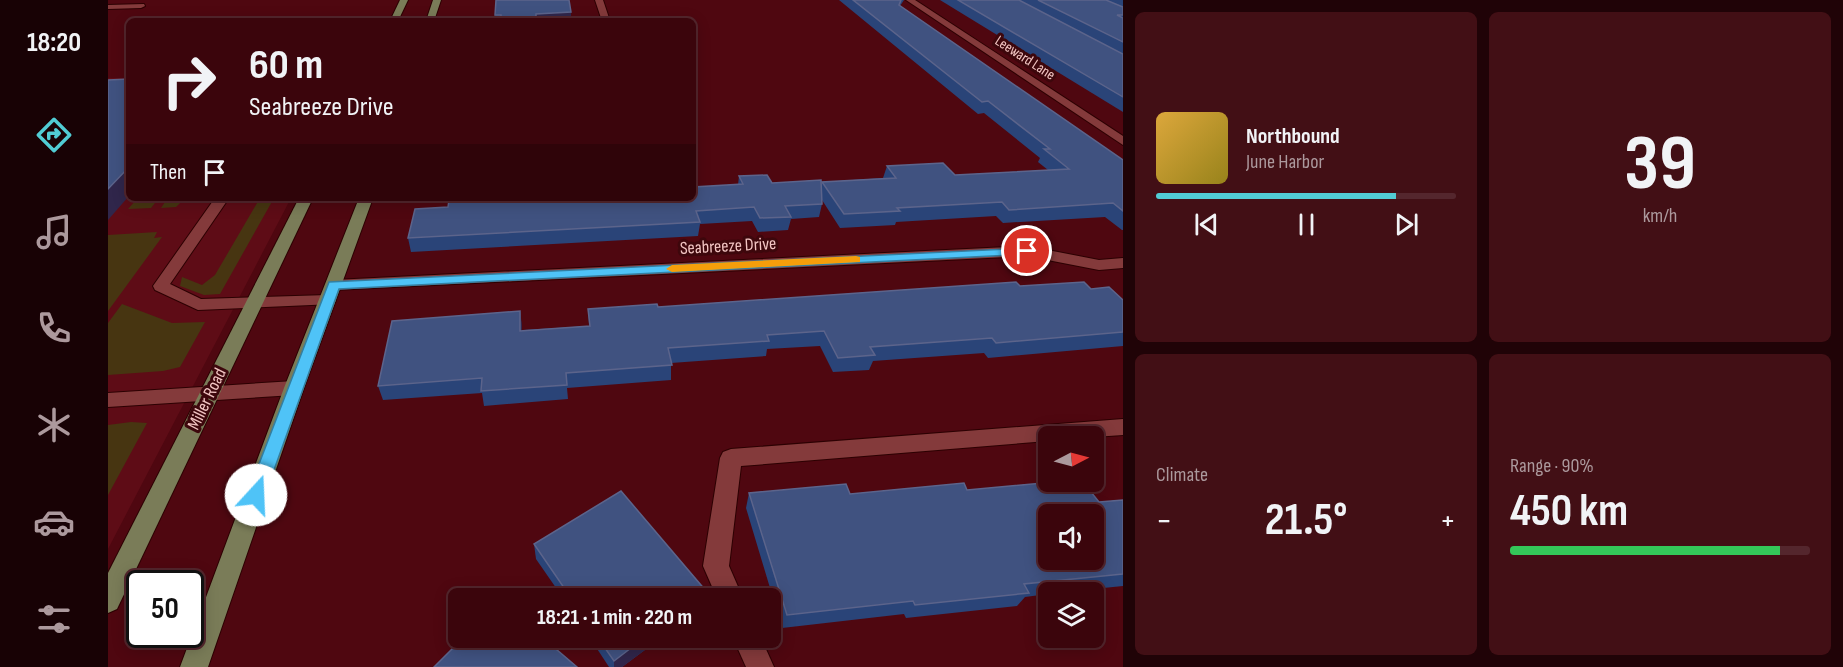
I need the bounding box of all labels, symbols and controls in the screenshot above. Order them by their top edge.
text: 18:20 [27,27,81,59]
street label: Leeward Lane [991,32,1059,84]
text: 60 m [249,40,323,91]
icon: right [150,42,228,120]
text: Seabreeze Drive [249,91,394,123]
icon: directions [33,114,75,156]
text: 39 [1624,118,1696,211]
text: Northbound [1246,123,1340,150]
text: June Harbor [1246,150,1324,174]
icon: arrive [198,156,231,189]
text: Then [150,159,186,186]
text: km/h [1643,204,1677,228]
icon: previous [1190,208,1223,241]
icon: pause [1290,208,1323,241]
icon: next [1390,208,1423,241]
icon: music [33,211,75,253]
pin [1001,225,1052,276]
street label: Seabreeze Drive [679,233,777,259]
icon: arrive [1010,234,1043,267]
icon: phone [33,307,75,349]
street label: Miller Road [183,365,231,433]
icon: climate [33,404,75,446]
north arrow [1038,426,1104,492]
map controls [1038,426,1104,648]
text: Range · 90% [1510,454,1594,478]
position arrow [224,463,288,527]
text: Climate [1156,463,1208,487]
text: 450 km [1510,484,1628,539]
text: 21.5° [1265,493,1347,548]
icon: car [33,501,75,543]
text: − [1156,501,1172,541]
text: + [1440,501,1456,541]
button: sound [1038,504,1104,570]
speed limit sign: 50 [126,570,204,648]
button: layers [1038,582,1104,648]
icon: filters [33,598,75,640]
text: 18:21 · 1 min · 220 m [537,604,692,631]

